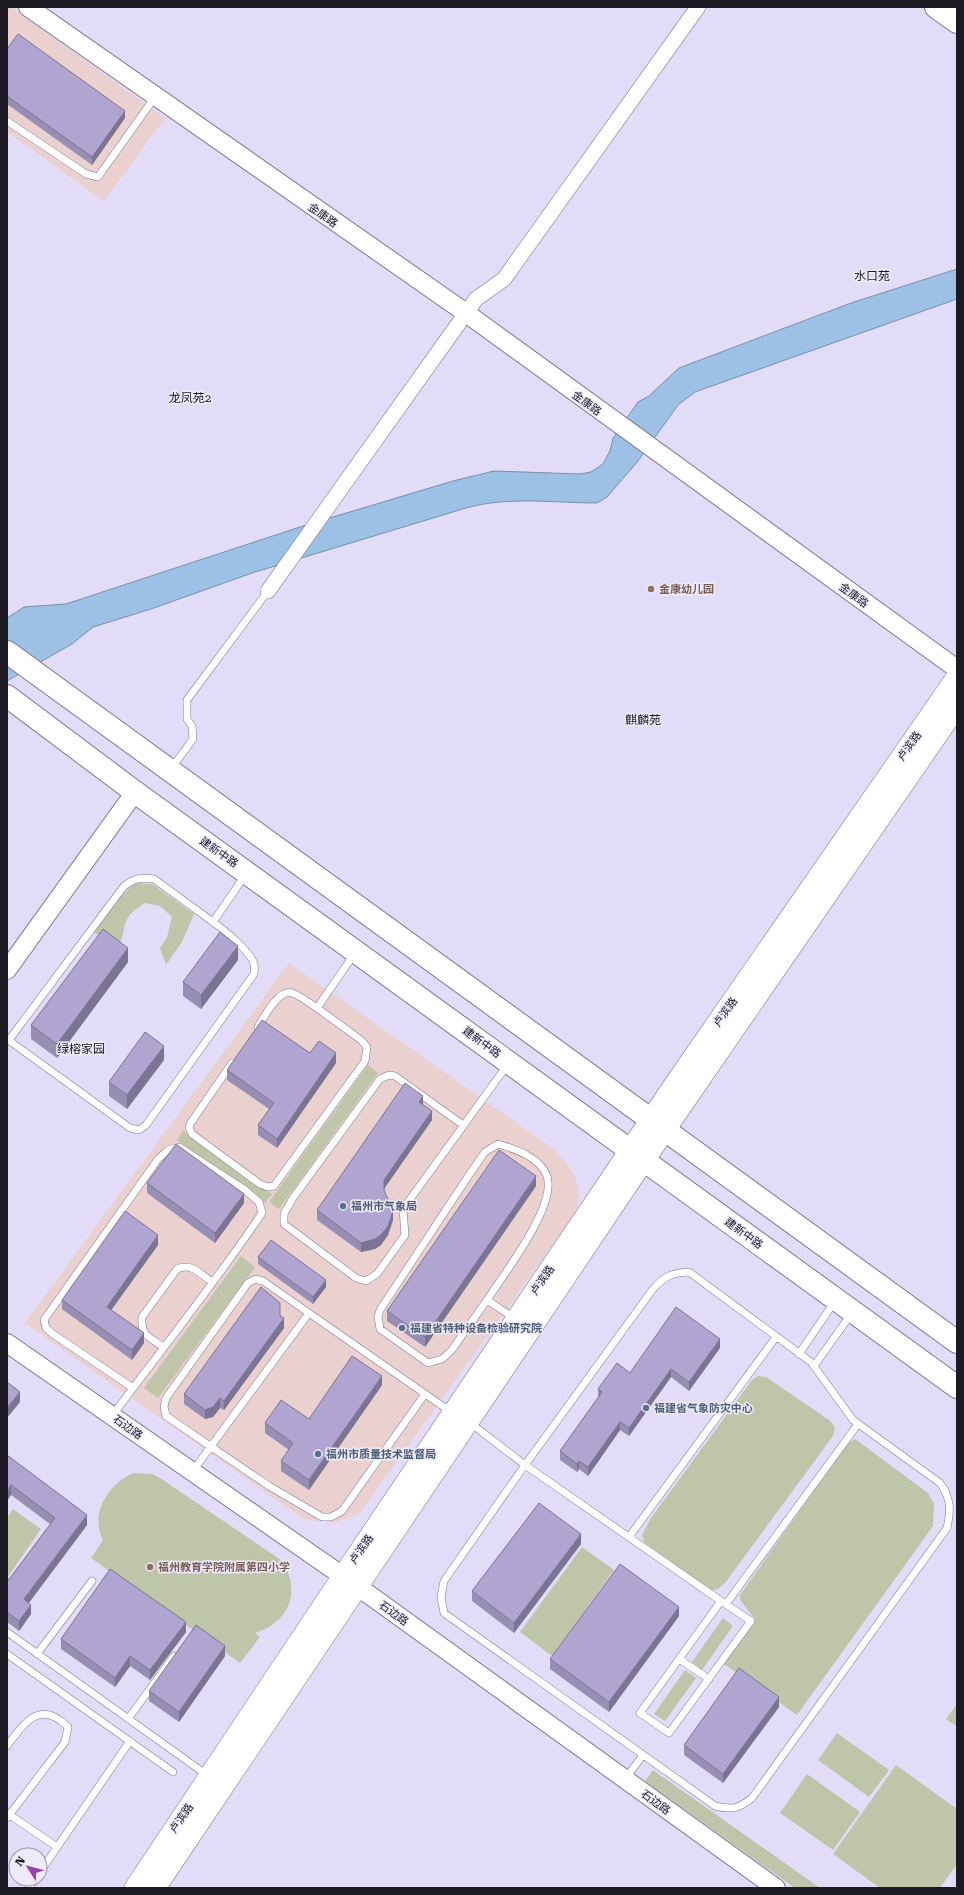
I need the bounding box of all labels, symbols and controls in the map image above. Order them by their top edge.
street label: 金康路 [305,201,340,230]
district label: 水口苑 [854,269,890,283]
street label: 金康路 [570,388,604,418]
district label: 龙凤苑2 [169,391,212,405]
street label: 金康路 [837,580,871,610]
place label: 金康幼儿园 [659,583,714,596]
marker: 金康幼儿园 [646,584,656,594]
district label: 麒麟苑 [625,713,661,727]
street label: 卢滨路 [895,729,924,764]
street label: 建新中路 [197,834,240,870]
street label: 卢滨路 [711,995,740,1030]
street label: 建新中路 [460,1024,503,1061]
district label: 绿榕家园 [57,1042,105,1056]
place label: 福州市气象局 [351,1200,417,1213]
marker: 福州市气象局 [338,1201,348,1211]
street label: 建新中路 [722,1215,765,1252]
street label: 卢滨路 [528,1263,557,1298]
place label: 福建省特种设备检验研究院 [410,1322,542,1335]
marker: 福建省特种设备检验研究院 [397,1323,407,1333]
place label: 福建省气象防灾中心 [654,1402,753,1415]
marker: 福建省气象防灾中心 [641,1403,651,1413]
street label: 石边路 [110,1413,145,1442]
place label: 福州市质量技术监督局 [326,1448,436,1461]
marker: 福州市质量技术监督局 [313,1449,323,1459]
street label: 卢滨路 [347,1532,376,1567]
place label: 福州教育学院附属第四小学 [158,1561,290,1574]
marker: 福州教育学院附属第四小学 [145,1562,155,1572]
street label: 石边路 [377,1598,411,1628]
street label: 石边路 [639,1787,673,1817]
street label: 卢滨路 [167,1801,196,1836]
north arrow [8,1847,48,1887]
text: N [13,1854,28,1869]

